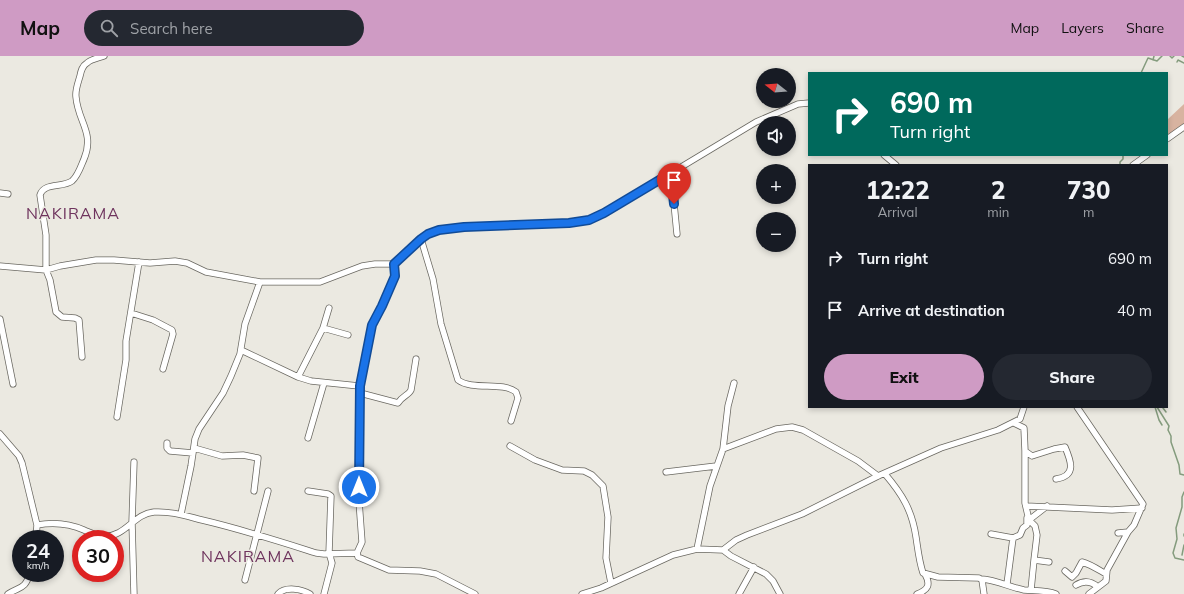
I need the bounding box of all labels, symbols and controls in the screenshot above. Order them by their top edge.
search box [84,10,364,46]
text: Map [20,16,60,40]
icon: search [98,17,120,39]
text: Search here [130,19,213,38]
text: Map [1010,19,1039,37]
text: Layers [1061,19,1104,37]
text: Share [1126,19,1164,37]
north arrow [756,68,796,108]
map controls [756,68,796,252]
text: 690 m [890,85,973,120]
icon: right [824,88,876,140]
button: sound [756,116,796,156]
text: Turn right [890,120,970,143]
pin [657,163,691,204]
button: + [756,164,796,204]
icon: arrive [663,169,685,191]
text: 12:22 [866,175,930,205]
text: 2 [991,175,1006,205]
text: 730 [1067,175,1110,205]
district label: NAKIRAMA [26,203,120,223]
text: Arrival [878,204,918,220]
text: min [987,204,1009,220]
text: m [1083,204,1094,220]
button: − [756,212,796,252]
icon: right [824,247,846,269]
text: Turn right [858,249,928,268]
text: 690 m [1108,249,1152,268]
icon: arrive [824,299,846,321]
text: Arrive at destination [858,301,1005,320]
text: 40 m [1117,301,1152,320]
button: Exit [824,354,984,400]
button: Share [992,354,1152,400]
position arrow [338,466,380,508]
speed limit sign: 30 [72,530,124,582]
text: 24 [26,538,50,563]
district label: NAKIRAMA [201,546,295,566]
text: km/h [27,559,49,572]

